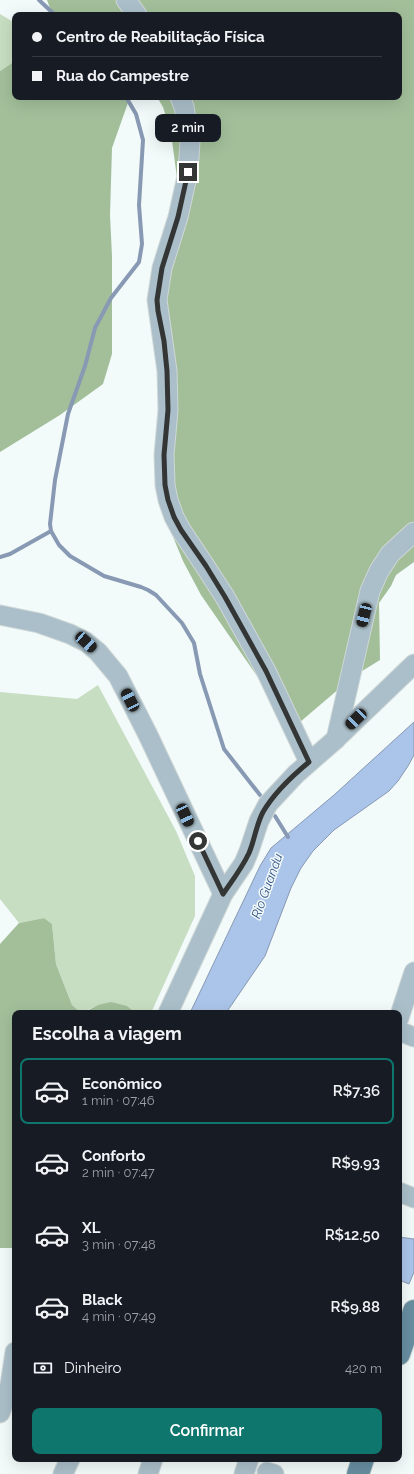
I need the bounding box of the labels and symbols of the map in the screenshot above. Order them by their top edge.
callout: 2 min [155,114,221,142]
route end [179,163,197,181]
car [355,602,373,628]
car [73,630,99,654]
car [119,687,141,713]
car [343,706,369,732]
car [174,802,196,828]
route start [189,832,207,850]
water label: Rio Guandu [248,851,286,921]

